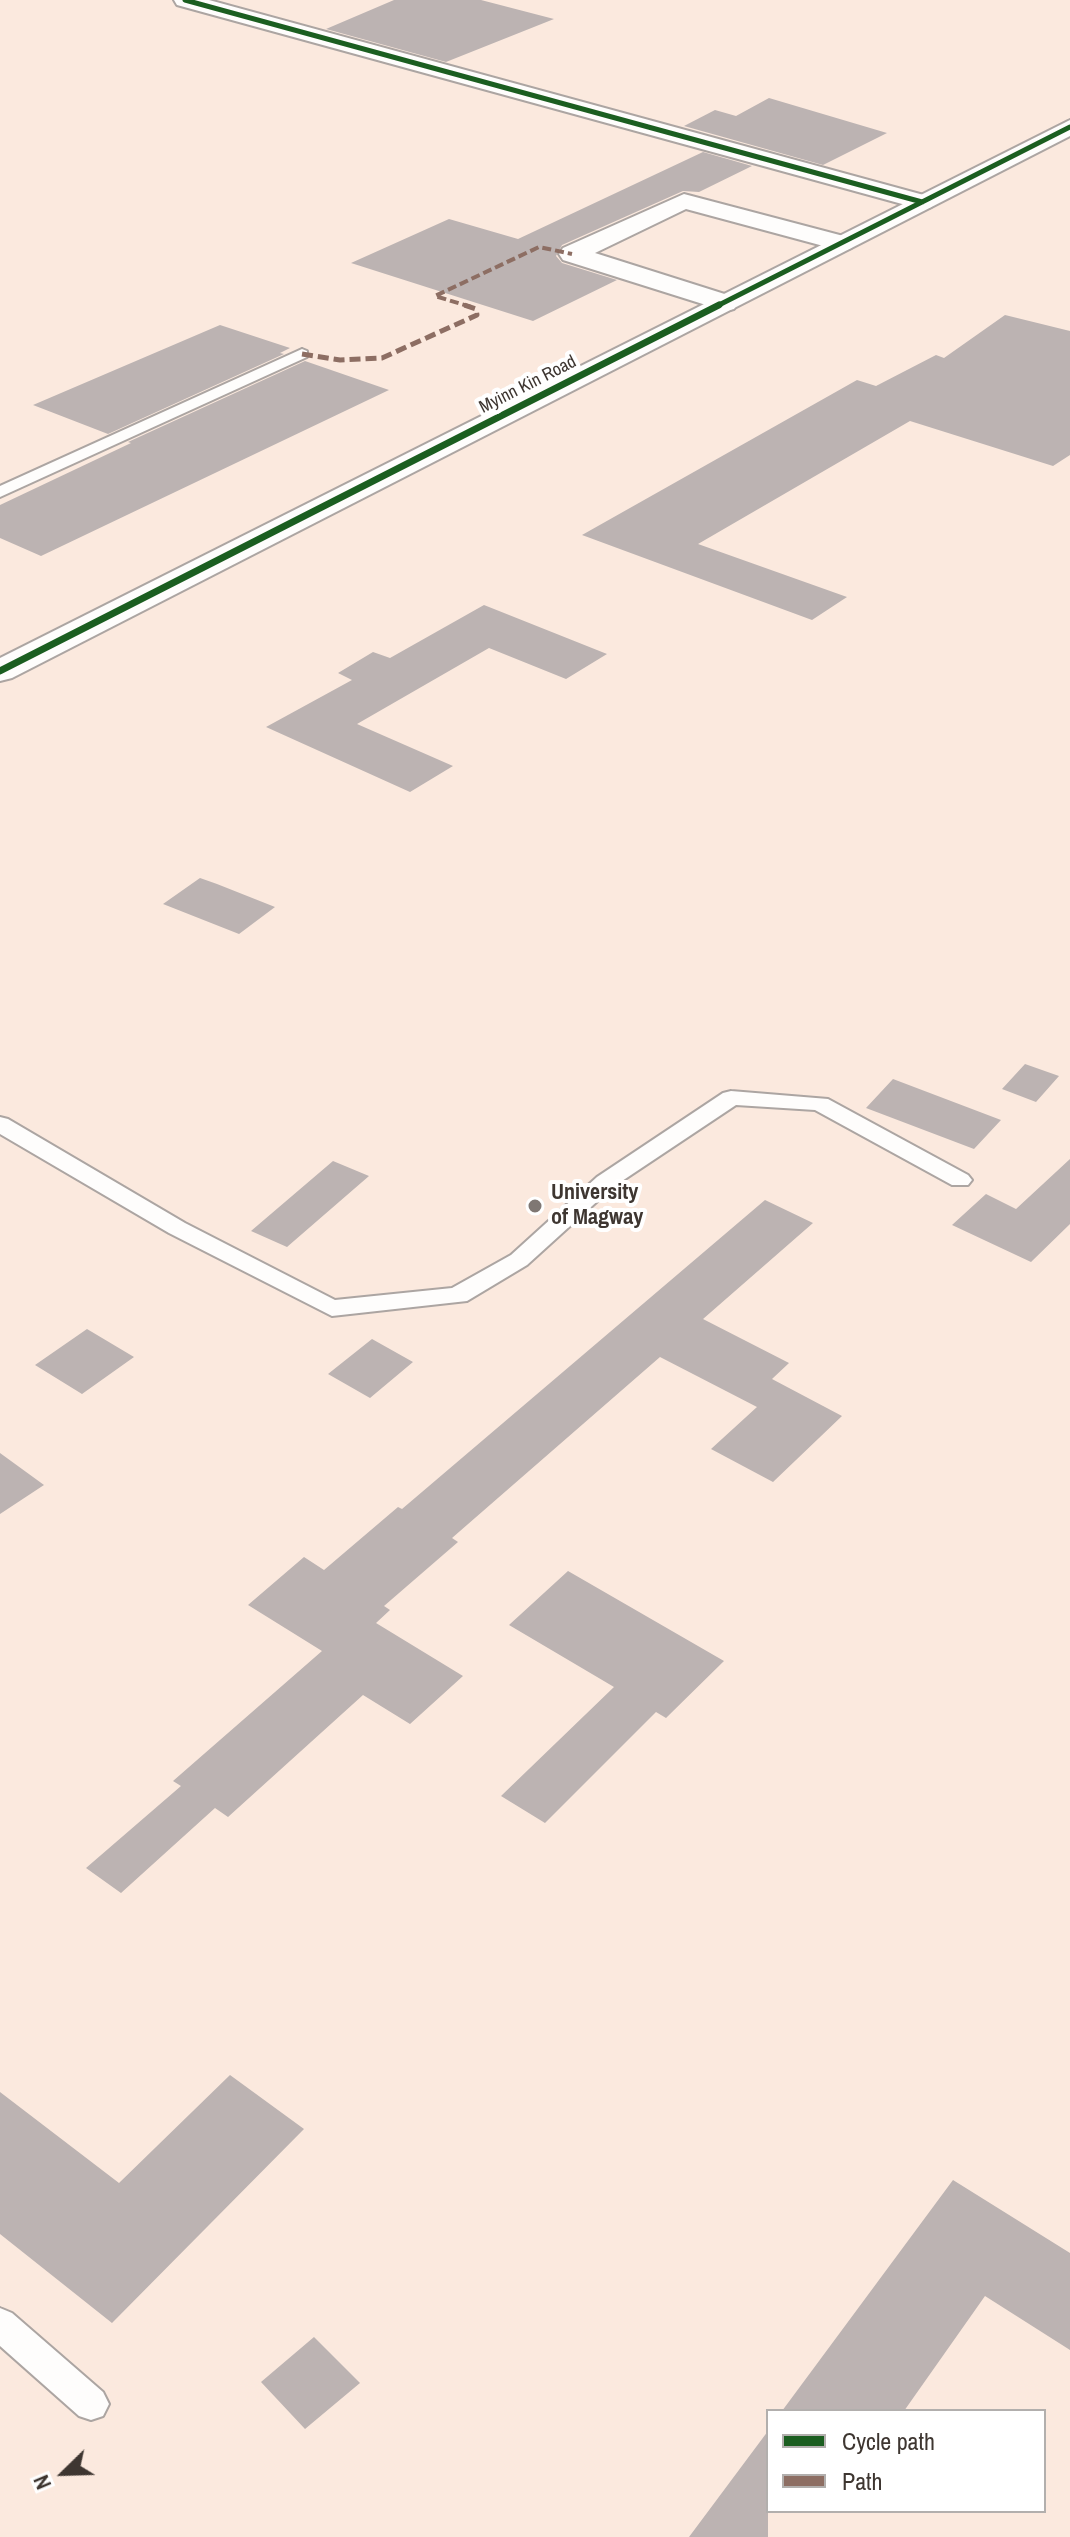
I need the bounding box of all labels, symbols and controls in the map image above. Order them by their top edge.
street label: Myinn Kin Road [476,351,580,419]
place label: University of Magway [551,1180,643,1232]
marker: University of Magway [526,1197,544,1215]
legend [766,2409,1046,2513]
text: Cycle path [842,2425,935,2457]
north arrow [24,2433,104,2513]
text: Path [842,2465,883,2497]
text: N [26,2471,58,2494]

